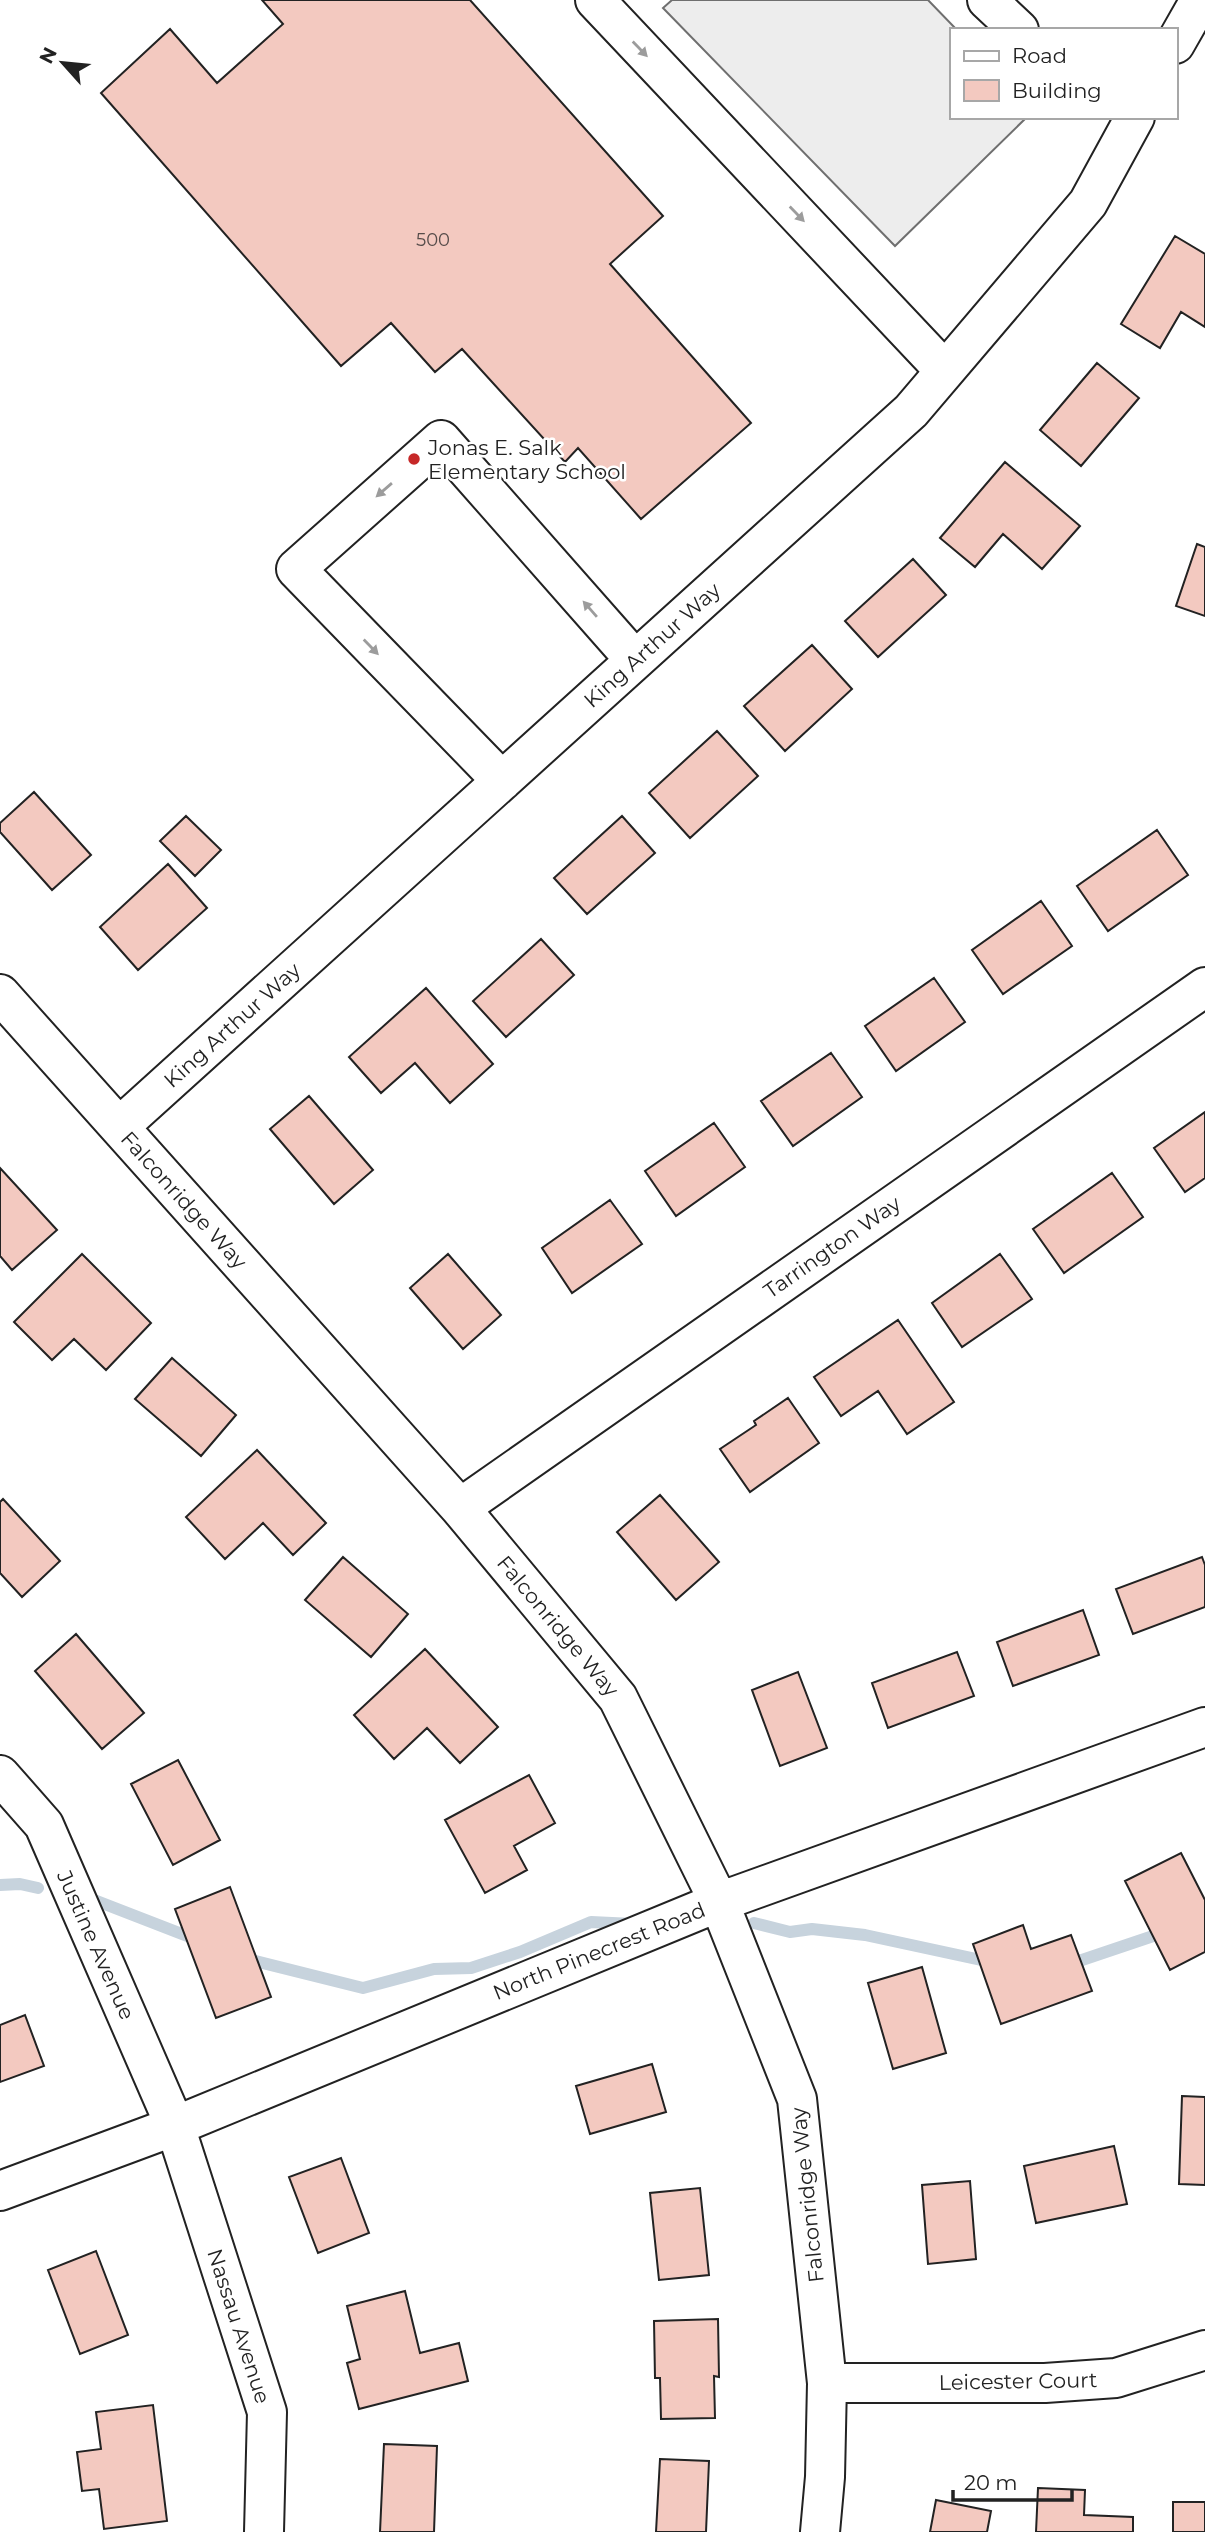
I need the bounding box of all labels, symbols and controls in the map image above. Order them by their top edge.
north arrow [28,28,98,98]
legend [950,28,1177,119]
one-way arrow [631,41,648,58]
text: N [35,43,62,68]
text: Road [1012,43,1067,68]
text: Building [1012,78,1102,103]
one-way arrow [788,206,805,223]
house number: 500 [416,229,450,251]
place label: Jonas E. Salk Elementary School [427,435,626,484]
marker: Jonas E. Salk Elementary School [406,451,422,467]
one-way arrow [376,482,393,497]
street label: King Arthur Way [579,577,726,713]
one-way arrow [582,600,598,618]
one-way arrow [363,638,379,655]
street label: King Arthur Way [159,957,306,1093]
street label: Falconridge Way [116,1126,253,1274]
street label: Tarrington Way [759,1190,906,1303]
street label: Falconridge Way [492,1550,625,1702]
street label: Justine Avenue [51,1866,140,2023]
street label: North Pinecrest Road [489,1897,709,2005]
street label: Falconridge Way [785,2105,829,2284]
street label: Nassau Avenue [202,2245,276,2407]
street label: Leicester Court [938,2367,1098,2395]
scale bar [953,2458,1072,2502]
text: 20 m [964,2470,1018,2495]

